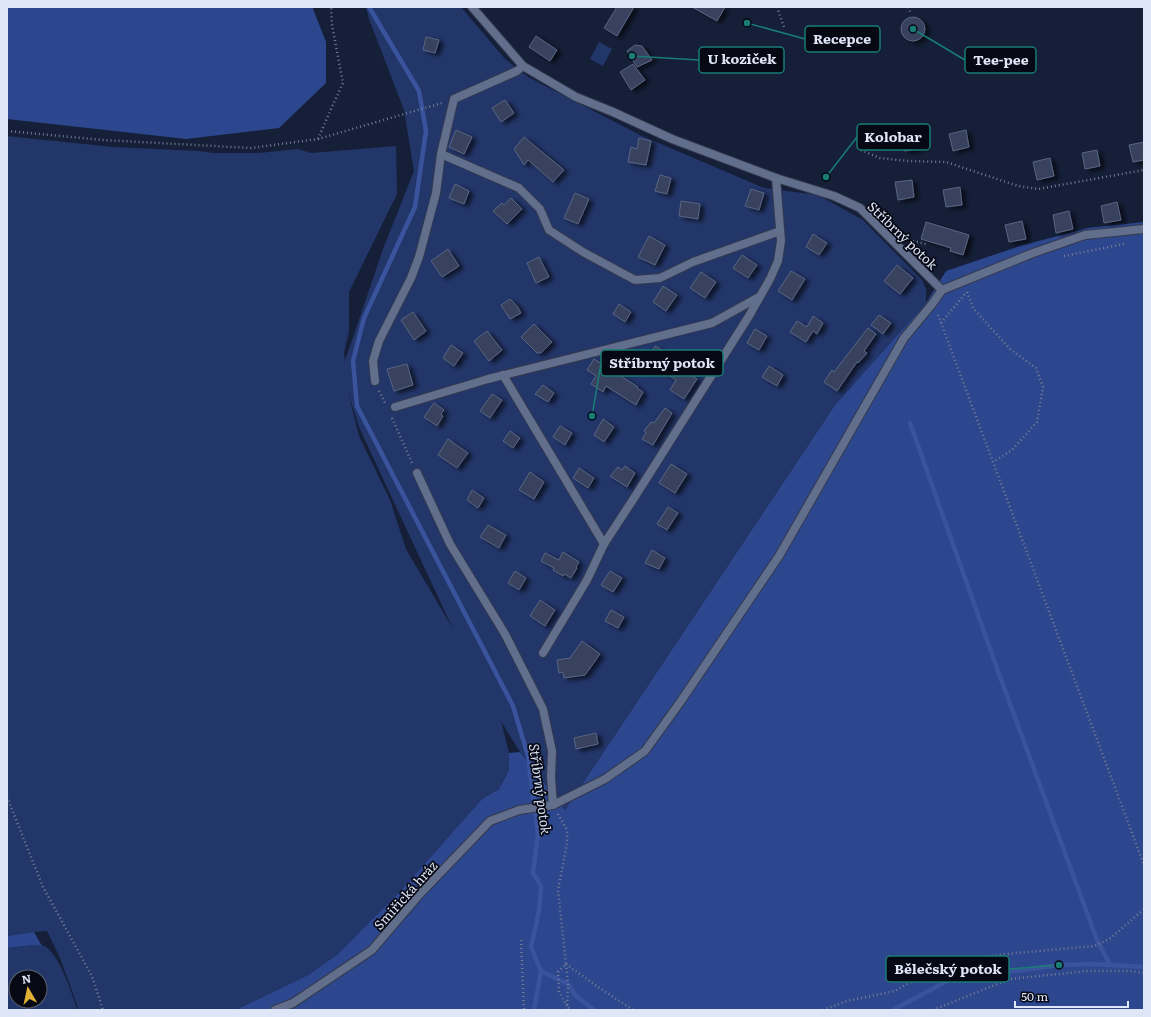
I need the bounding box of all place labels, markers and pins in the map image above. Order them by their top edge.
callout: Recepce [805,26,880,52]
callout: U koziček [699,47,784,73]
callout: Tee-pee [965,47,1036,73]
callout: Kolobar [857,124,930,150]
callout: Stříbrný potok [601,350,723,376]
callout: Bělečský potok [886,956,1009,982]

